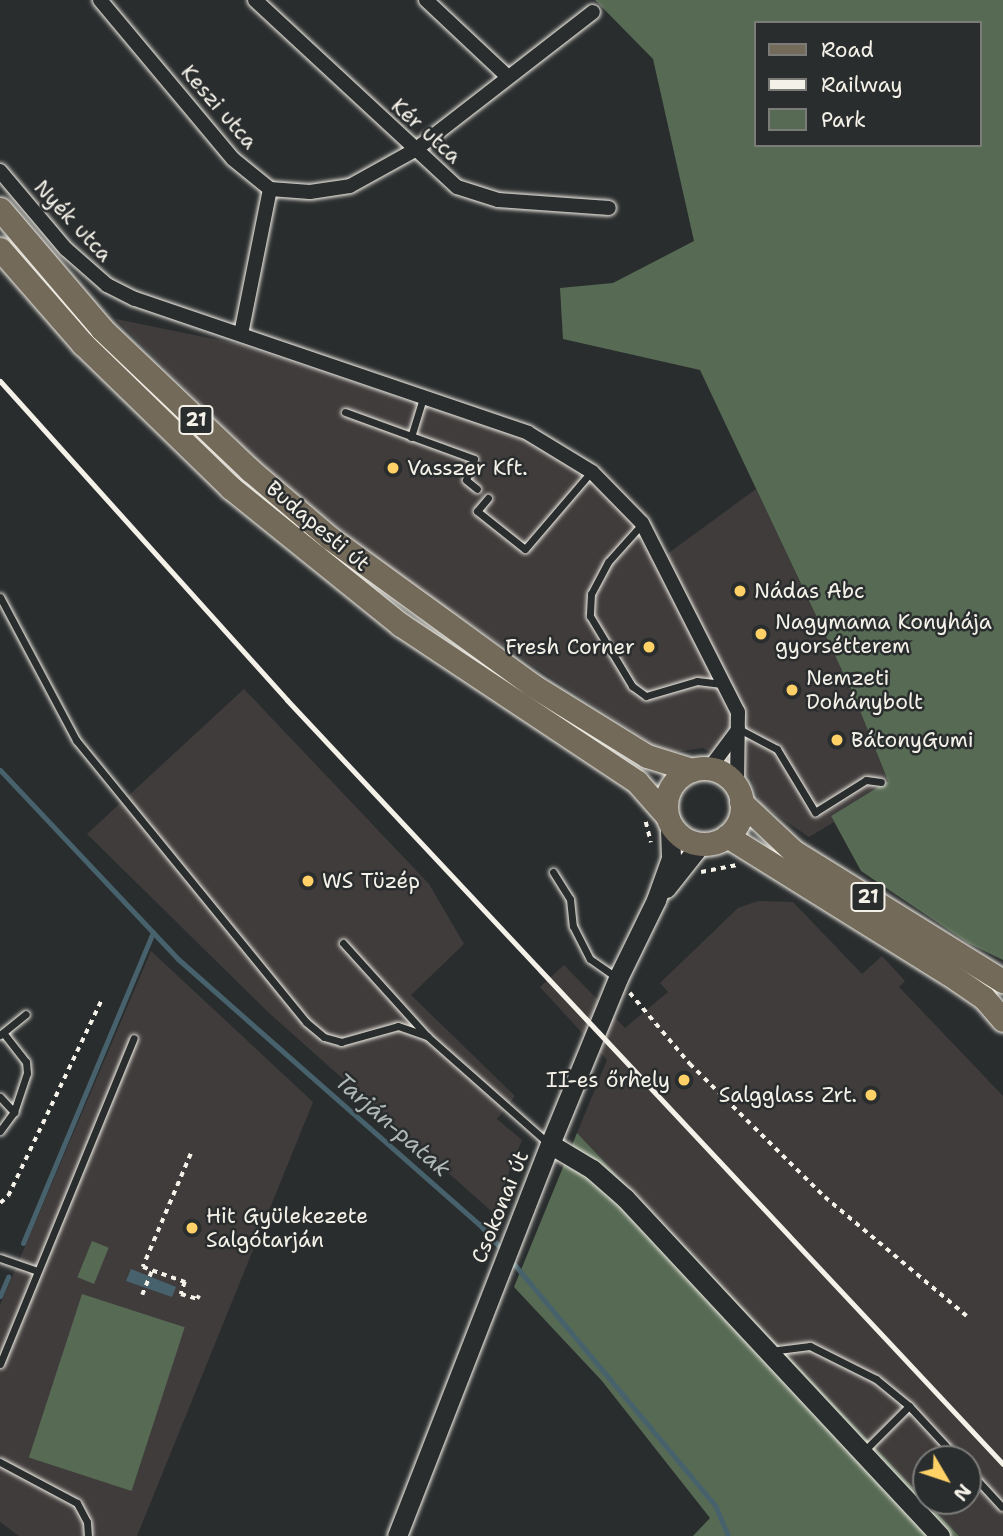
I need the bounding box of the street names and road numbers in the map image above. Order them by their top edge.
street label: Keszi utca [176,60,262,154]
street label: Kér utca [386,93,466,169]
street label: Nyék utca [29,175,117,267]
road number: 21 [177,404,215,436]
street label: Budapesti út [261,475,375,577]
road number: 21 [849,882,887,912]
street label: Csokonai út [466,1147,534,1267]

